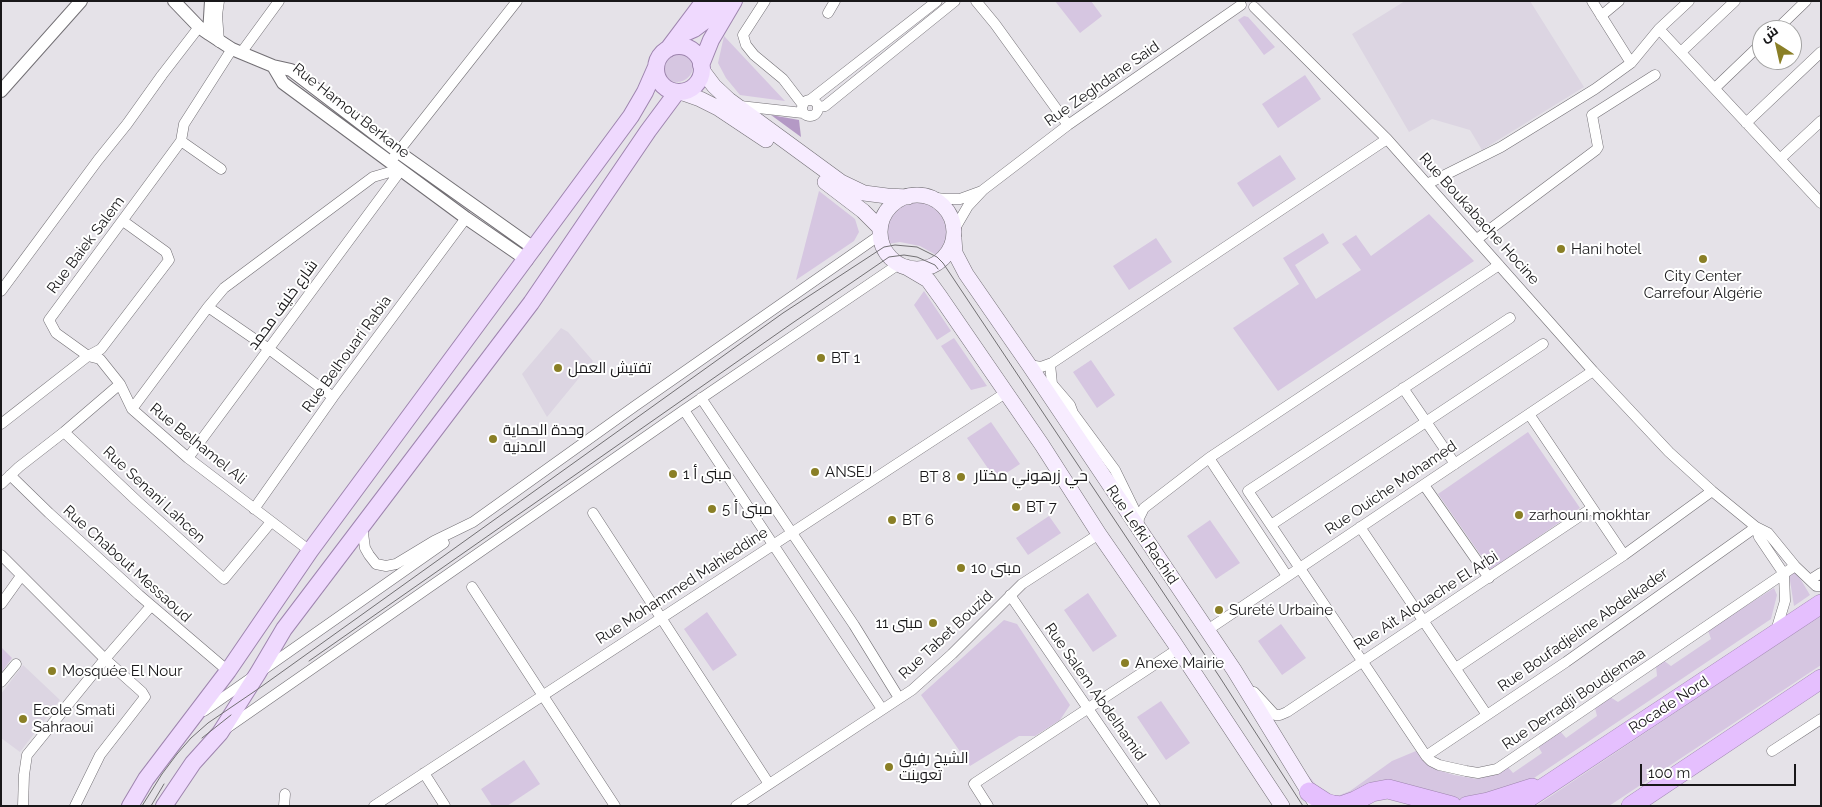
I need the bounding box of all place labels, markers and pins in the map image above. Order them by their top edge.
place label: Hani hotel [1571,240,1641,258]
marker: Hani hotel [1555,243,1567,255]
marker: City Center Carrefour Algérie [1697,253,1709,265]
place label: City Center Carrefour Algérie [1644,267,1762,302]
place label: BT 1 [831,349,860,367]
marker: BT 1 [815,352,827,364]
place label: تفتيش العمل [568,359,651,377]
marker: تفتيش العمل [552,362,564,374]
place label: وحدة الحماية المدنية [503,421,585,456]
marker: وحدة الحماية المدنية [487,433,499,445]
place label: ANSEJ [825,463,872,481]
place label: مبنى أ 1 [683,465,732,483]
marker: ANSEJ [809,466,821,478]
marker: مبنى أ 1 [667,468,679,480]
place label: BT 8 [919,468,951,486]
marker: BT 8 [955,471,967,483]
place label: BT 7 [1026,498,1057,516]
place label: مبنى أ 5 [722,500,773,518]
marker: BT 7 [1010,501,1022,513]
marker: مبنى أ 5 [706,503,718,515]
place label: zarhouni mokhtar [1529,506,1650,524]
marker: zarhouni mokhtar [1513,509,1525,521]
place label: BT 6 [902,511,934,529]
marker: BT 6 [886,514,898,526]
place label: مبنى 10 [971,559,1021,577]
marker: مبنى 10 [955,562,967,574]
place label: Sureté Urbaine [1229,601,1333,619]
marker: Sureté Urbaine [1213,604,1225,616]
place label: مبنى 11 [876,614,923,632]
marker: مبنى 11 [927,617,939,629]
place label: Anexe Mairie [1135,654,1224,672]
marker: Anexe Mairie [1119,657,1131,669]
place label: Mosquée El Nour [62,662,182,680]
marker: Mosquée El Nour [46,665,58,677]
place label: Ecole Smati Sahraoui [33,701,115,736]
marker: Ecole Smati Sahraoui [17,713,29,725]
place label: الشيخ رفيق تعوينت [899,749,969,784]
marker: الشيخ رفيق تعوينت [883,761,895,773]

